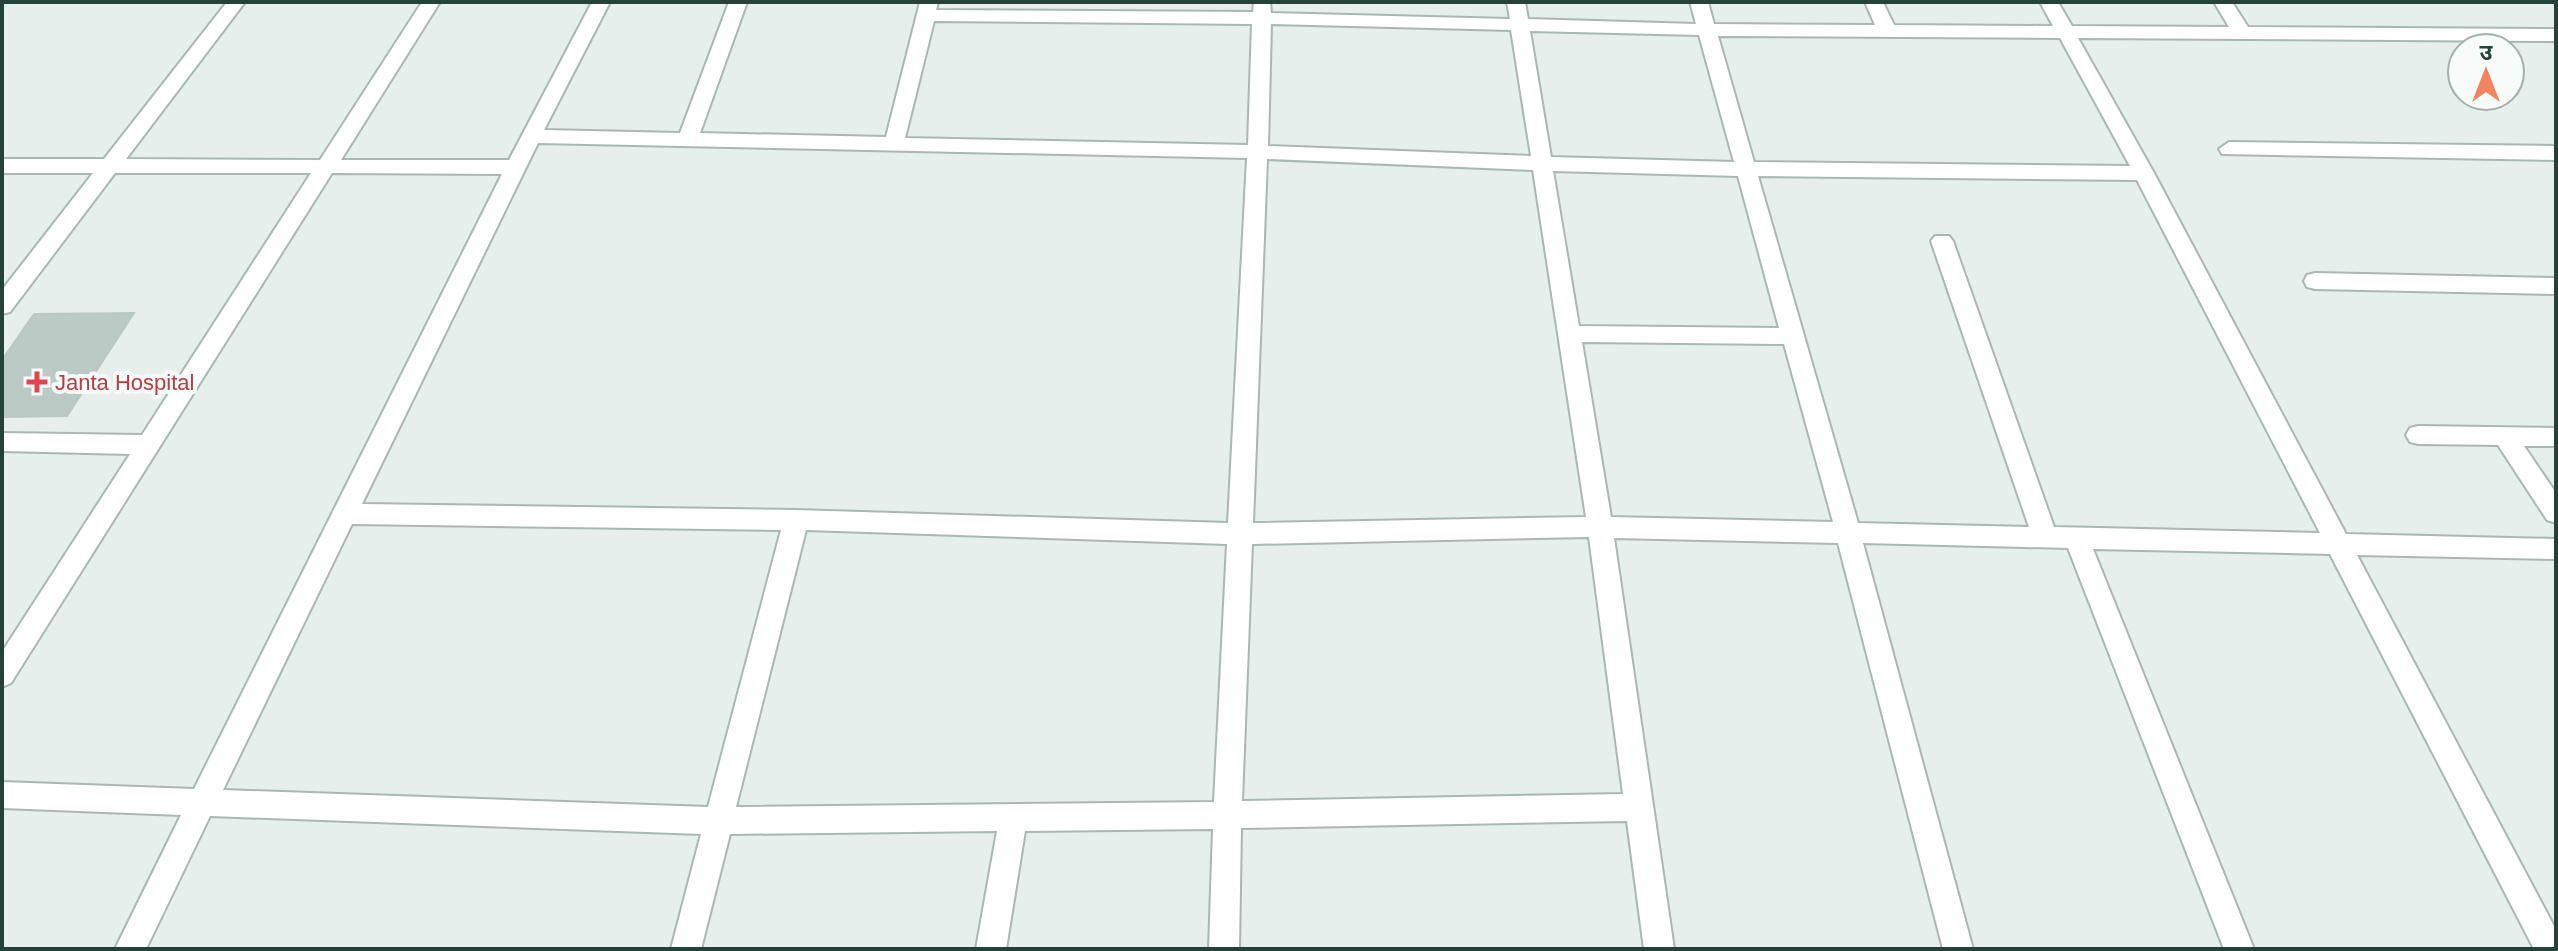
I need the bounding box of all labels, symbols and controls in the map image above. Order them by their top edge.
north arrow [2446,32,2526,112]
text: उ [2480,40,2494,65]
place label: Janta Hospital [55,370,194,395]
marker: Janta Hospital [26,371,48,393]

